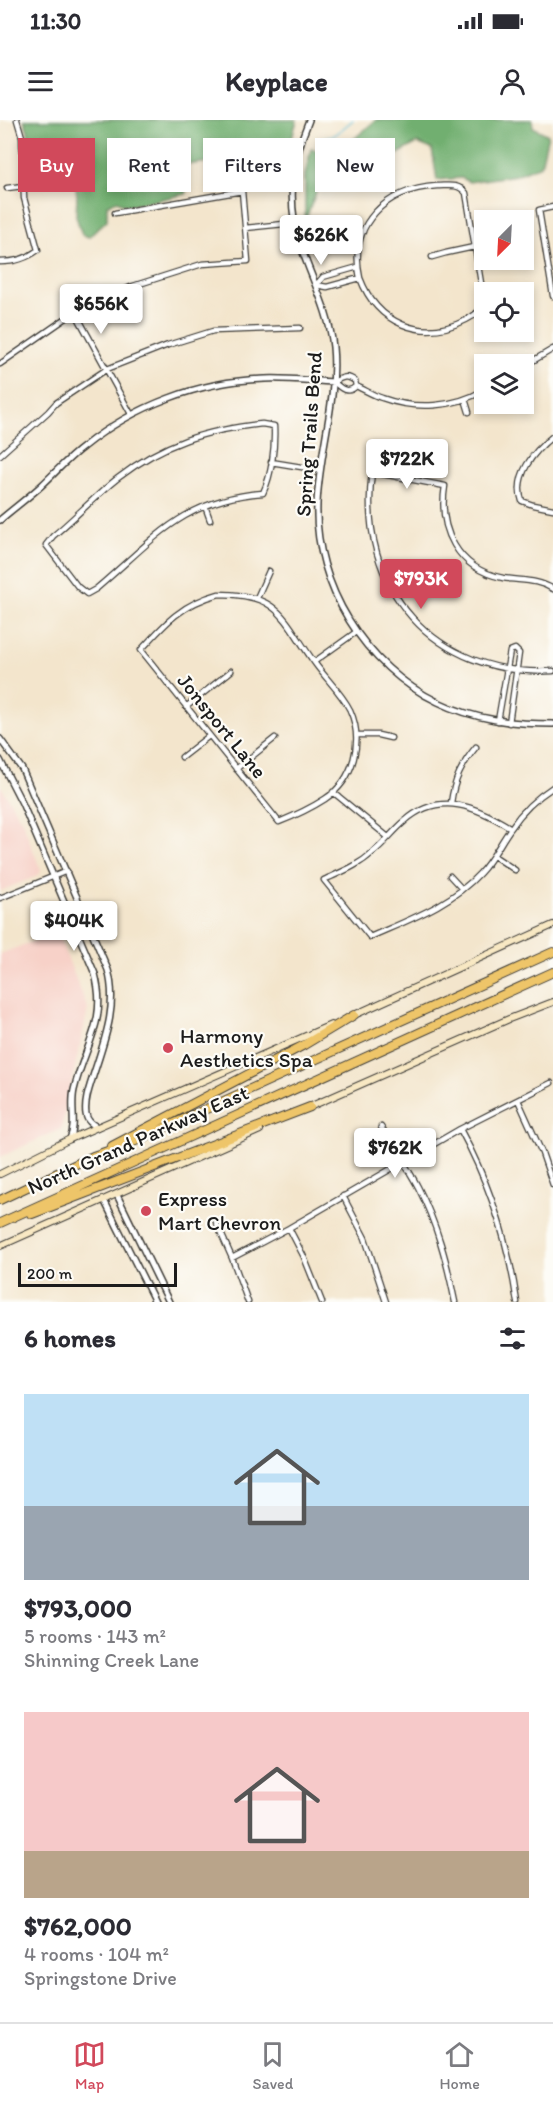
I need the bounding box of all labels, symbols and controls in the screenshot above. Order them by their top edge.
text: 11:30 [30,8,81,35]
icon: menu [24,65,57,98]
text: Keyplace [225,65,328,98]
icon: person [496,65,529,98]
chip: Buy [18,138,95,192]
chip: Rent [107,138,191,192]
chip: Filters [203,138,303,192]
chip: New [315,138,395,192]
north arrow [474,210,534,270]
map controls [474,210,534,414]
pin: $626K [279,215,363,266]
text: $626K [294,222,348,246]
button: locate [474,282,534,342]
pin: $656K [59,284,143,335]
text: $656K [74,291,128,315]
street label: Spring Trails Bend [290,350,327,517]
button: layers [474,354,534,414]
pin: $722K [365,439,449,490]
text: $722K [380,446,434,470]
pin: $793K [379,559,463,610]
text: $793K [394,566,448,590]
street label: Jonsport Lane [172,668,272,783]
pin: $404K [32,901,116,952]
text: $404K [44,908,104,932]
place label: Harmony Aesthetics Spa [180,1023,313,1072]
marker: Harmony Aesthetics Spa [161,1041,175,1055]
street label: North Grand Parkway East [23,1079,252,1200]
pin: $762K [353,1128,437,1179]
text: $762K [368,1135,422,1159]
place label: Express Mart Chevron [158,1186,281,1235]
marker: Express Mart Chevron [139,1204,153,1218]
scale bar [18,1260,177,1288]
text: 200 m [27,1264,72,1283]
text: 6 homes [24,1322,116,1354]
icon: filters [496,1322,529,1355]
icon: home [223,1433,331,1541]
text: $793,000 [24,1592,132,1624]
text: 5 rooms · 143 m² [24,1624,166,1648]
text: Shinning Creek Lane [24,1648,199,1672]
icon: home [223,1751,331,1859]
text: $762,000 [24,1910,132,1942]
text: 4 rooms · 104 m² [24,1942,169,1966]
text: Springstone Drive [24,1966,177,1990]
tab: Map [73,2038,106,2093]
tab: Saved [252,2038,293,2093]
tab: Home [440,2038,480,2093]

